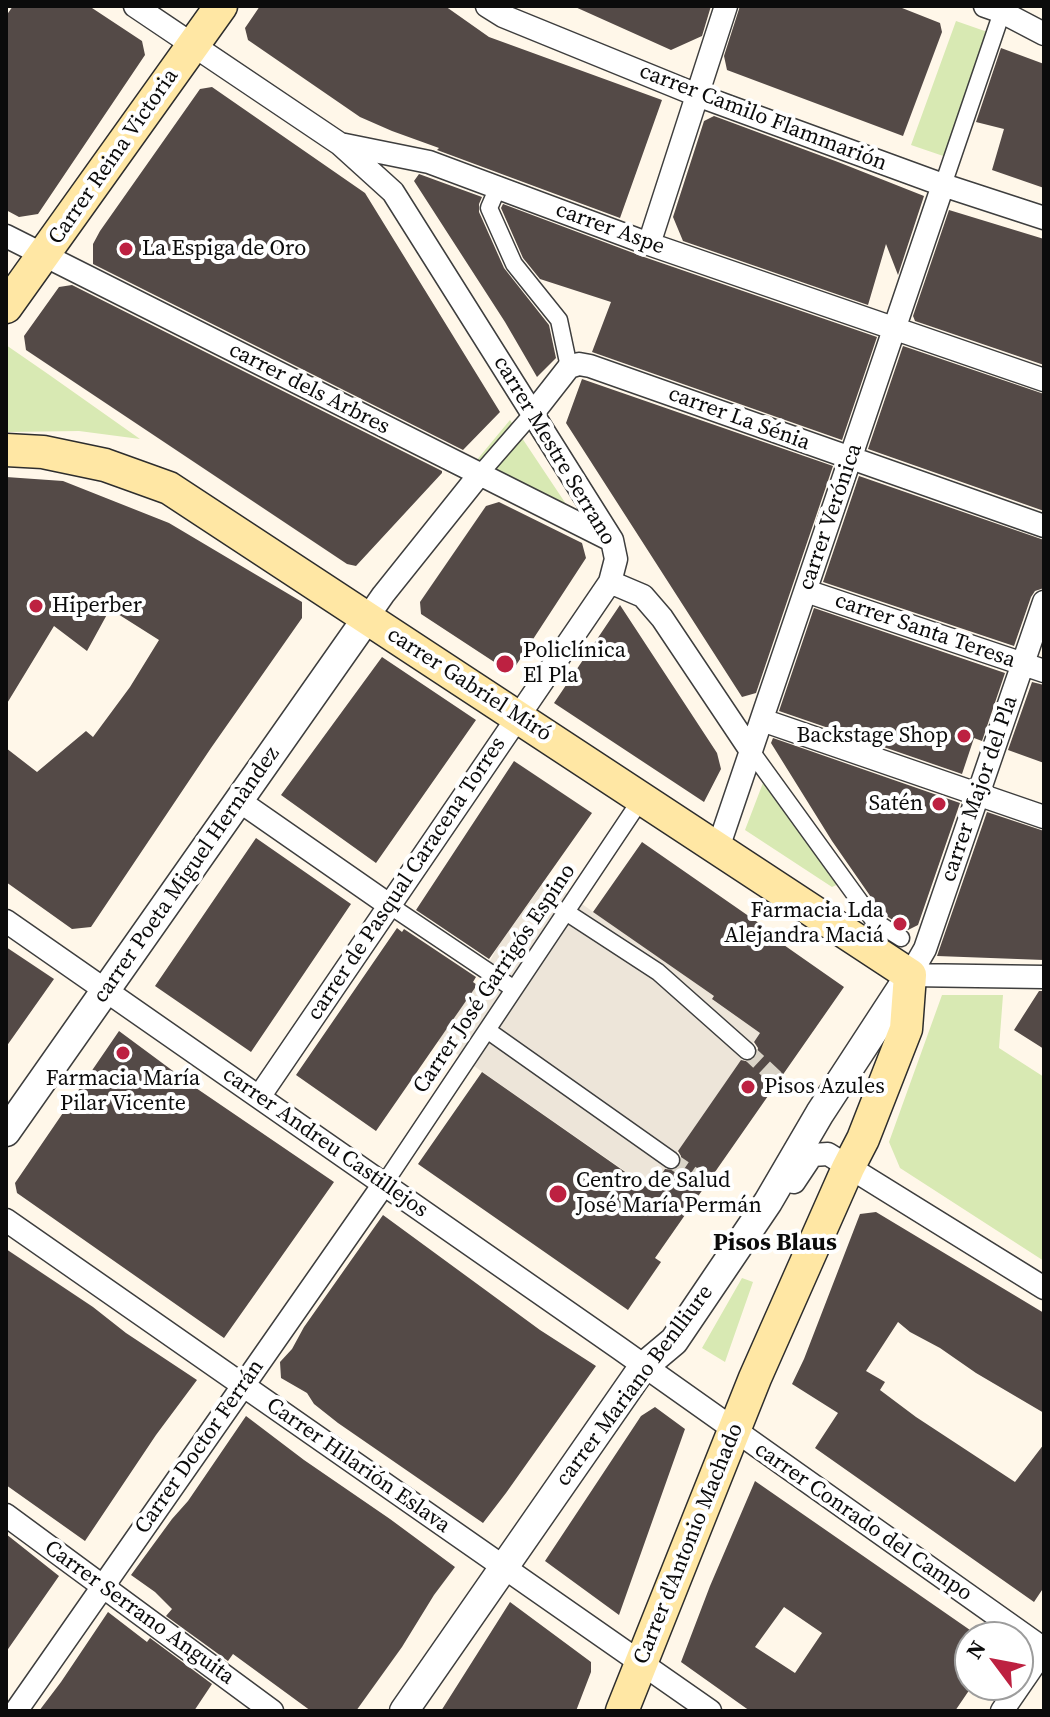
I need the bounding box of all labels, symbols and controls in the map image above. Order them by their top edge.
street label: carrer Camilo Flammarión [635,59,891,177]
street label: Carrer Reina Victoria [43,64,185,250]
street label: carrer Aspe [552,197,668,261]
place label: La Espiga de Oro [142,236,306,262]
marker: La Espiga de Oro [117,240,135,258]
street label: carrer dels Arbres [224,337,394,441]
street label: carrer Mestre Serrano [487,352,621,550]
street label: carrer La Sénia [665,381,813,457]
street label: carrer Verónica [794,440,868,594]
street label: carrer Santa Teresa [831,588,1019,674]
place label: Hiperber [52,593,142,619]
marker: Hiperber [27,597,45,615]
street label: carrer Gabriel Miró [382,622,556,748]
place label: Policlínica El Pla [523,638,626,690]
marker: Policlínica El Pla [494,653,516,675]
street label: carrer Major del Pla [936,693,1024,885]
place label: Backstage Shop [797,723,948,749]
marker: Backstage Shop [955,727,973,745]
street label: carrer de Pasqual Caracena Torres [302,732,512,1026]
street label: carrer Poeta Miguel Hernàndez [88,742,286,1008]
place label: Satén [869,791,923,817]
marker: Satén [930,795,948,813]
street label: Carrer José Garrigós Espino [408,859,582,1099]
place label: Farmacia Lda Alejandra Maciá [724,898,884,950]
marker: Farmacia Lda Alejandra Maciá [891,915,909,933]
marker: Farmacia María Pilar Vicente [114,1044,132,1062]
street label: carrer Andreu Castillejos [217,1062,433,1224]
place label: Farmacia María Pilar Vicente [46,1066,200,1118]
place label: Pisos Azules [764,1074,885,1100]
marker: Pisos Azules [739,1078,757,1096]
place label: Centro de Salud José María Permán [576,1168,762,1220]
marker: Centro de Salud José María Permán [547,1183,569,1205]
district label: Pisos Blaus [713,1230,837,1258]
street label: carrer Mariano Benlliure [551,1280,719,1492]
street label: Carrer Doctor Ferrán [130,1355,270,1539]
street label: Carrer Hilarión Eslava [261,1393,455,1539]
street label: Carrer d'Antonio Machado [629,1420,749,1668]
street label: carrer Conrado del Campo [749,1437,977,1607]
street label: Carrer Serrano Anguita [39,1535,239,1691]
north arrow [954,1621,1034,1701]
text: N [958,1635,992,1664]

